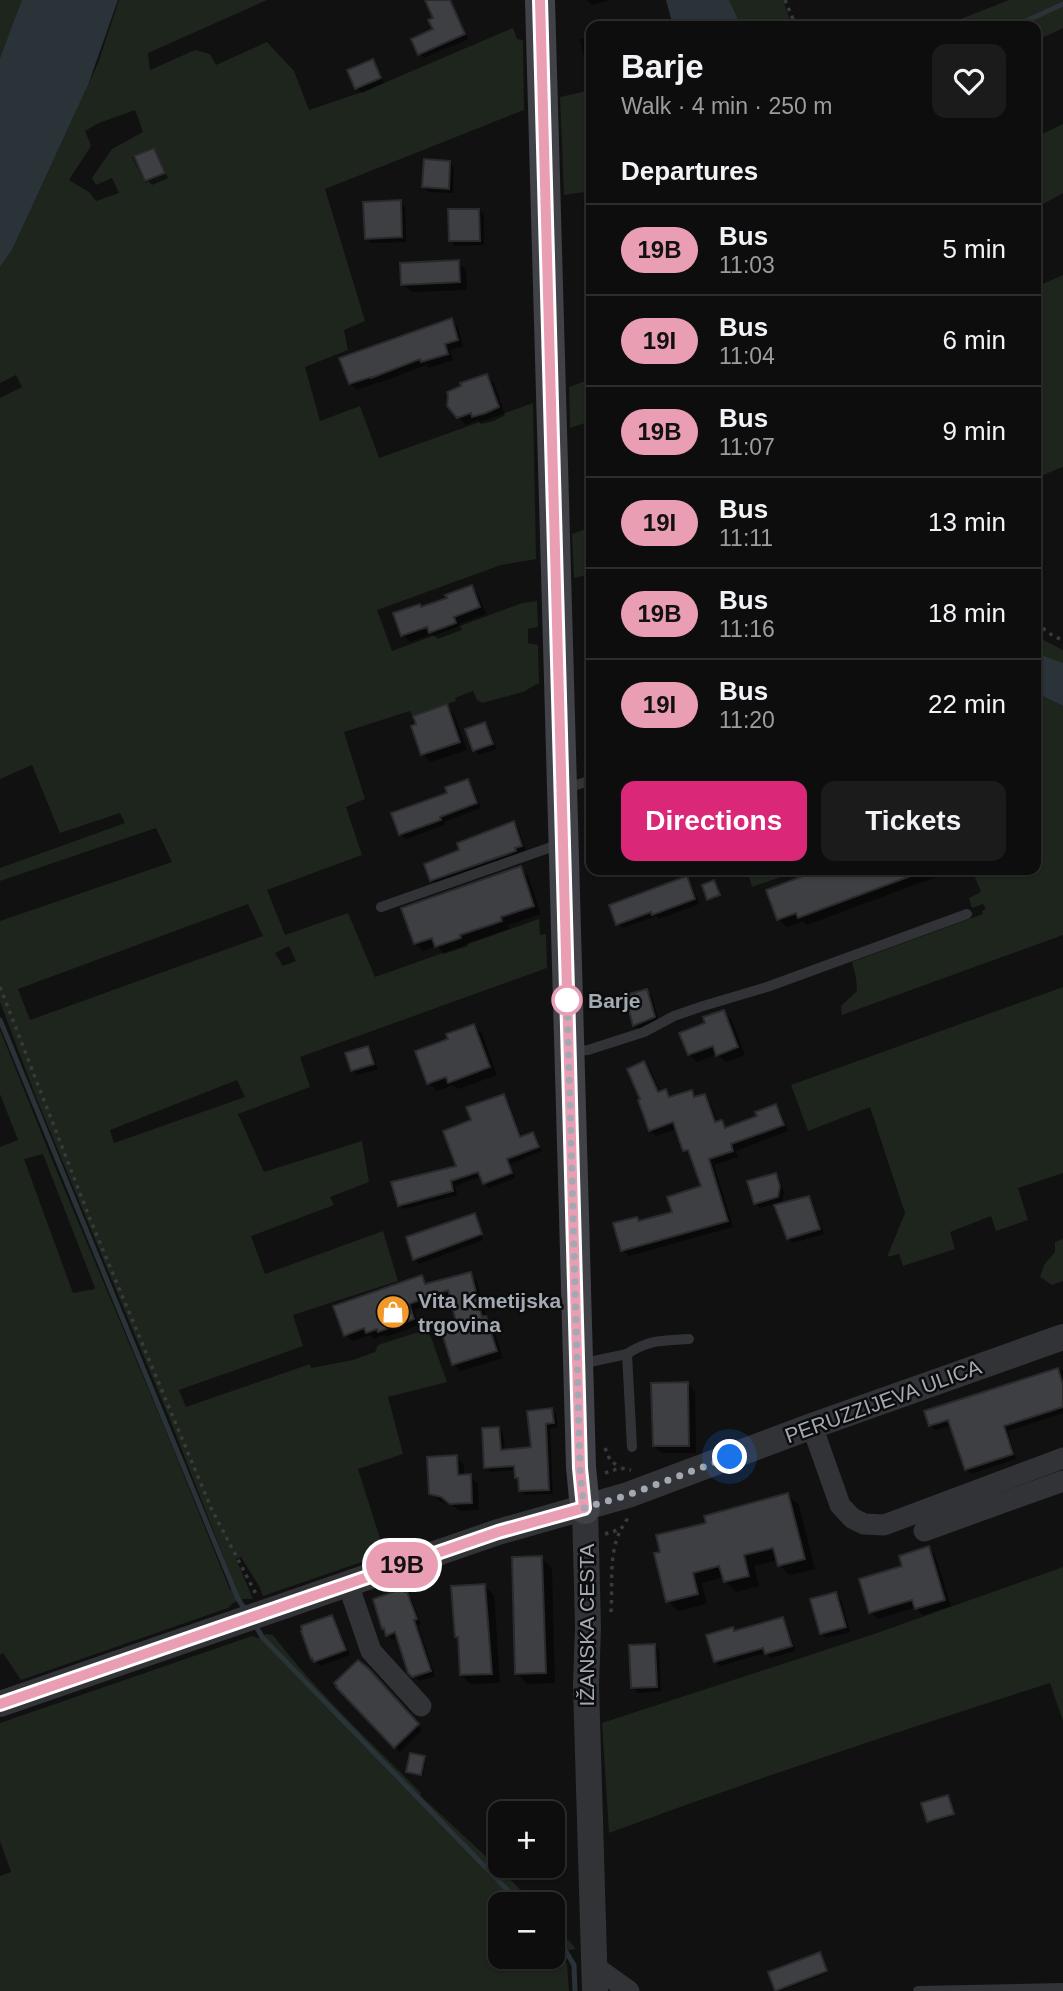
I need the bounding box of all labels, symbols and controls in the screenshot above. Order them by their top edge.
button: heart [932,44,1006,118]
text: Barje [621,48,704,85]
text: Walk · 4 min · 250 m [621,93,832,119]
text: Departures [621,156,758,186]
text: Bus [719,221,768,251]
text: 5 min [942,234,1006,264]
text: 19B [637,236,682,263]
text: 11:03 [719,252,775,278]
text: Bus [719,312,768,342]
text: 6 min [942,325,1006,355]
text: 19I [643,327,676,354]
text: 11:04 [719,343,775,369]
text: Bus [719,403,768,433]
text: 9 min [942,416,1006,446]
text: 19B [637,418,682,445]
text: 11:07 [719,434,775,460]
text: Bus [719,494,768,524]
text: 13 min [928,507,1006,537]
text: 19I [643,509,676,536]
text: 11:11 [719,525,773,551]
text: Bus [719,585,768,615]
text: 18 min [928,598,1006,628]
text: 19B [637,600,682,627]
text: 11:16 [719,616,775,642]
text: Bus [719,676,768,706]
text: 22 min [928,689,1006,719]
text: 19I [643,691,676,718]
text: 11:20 [719,707,775,733]
button: Directions [621,781,807,861]
button: Tickets [821,781,1006,861]
marker: Barje [552,985,582,1015]
place label: Barje [588,989,641,1012]
place label: Vita Kmetijska trgovina [418,1289,562,1336]
shop icon: Vita Kmetijska trgovina [374,1293,412,1331]
street label: PERUZZIJEVA ULICA [782,1355,984,1447]
your location [712,1439,747,1474]
line badge: 19B [362,1542,442,1588]
street label: IŽANSKA CESTA [575,1544,598,1707]
text: 19B [380,1551,424,1578]
map controls [488,1801,565,1969]
button: + [488,1801,565,1878]
button: − [488,1892,565,1969]

